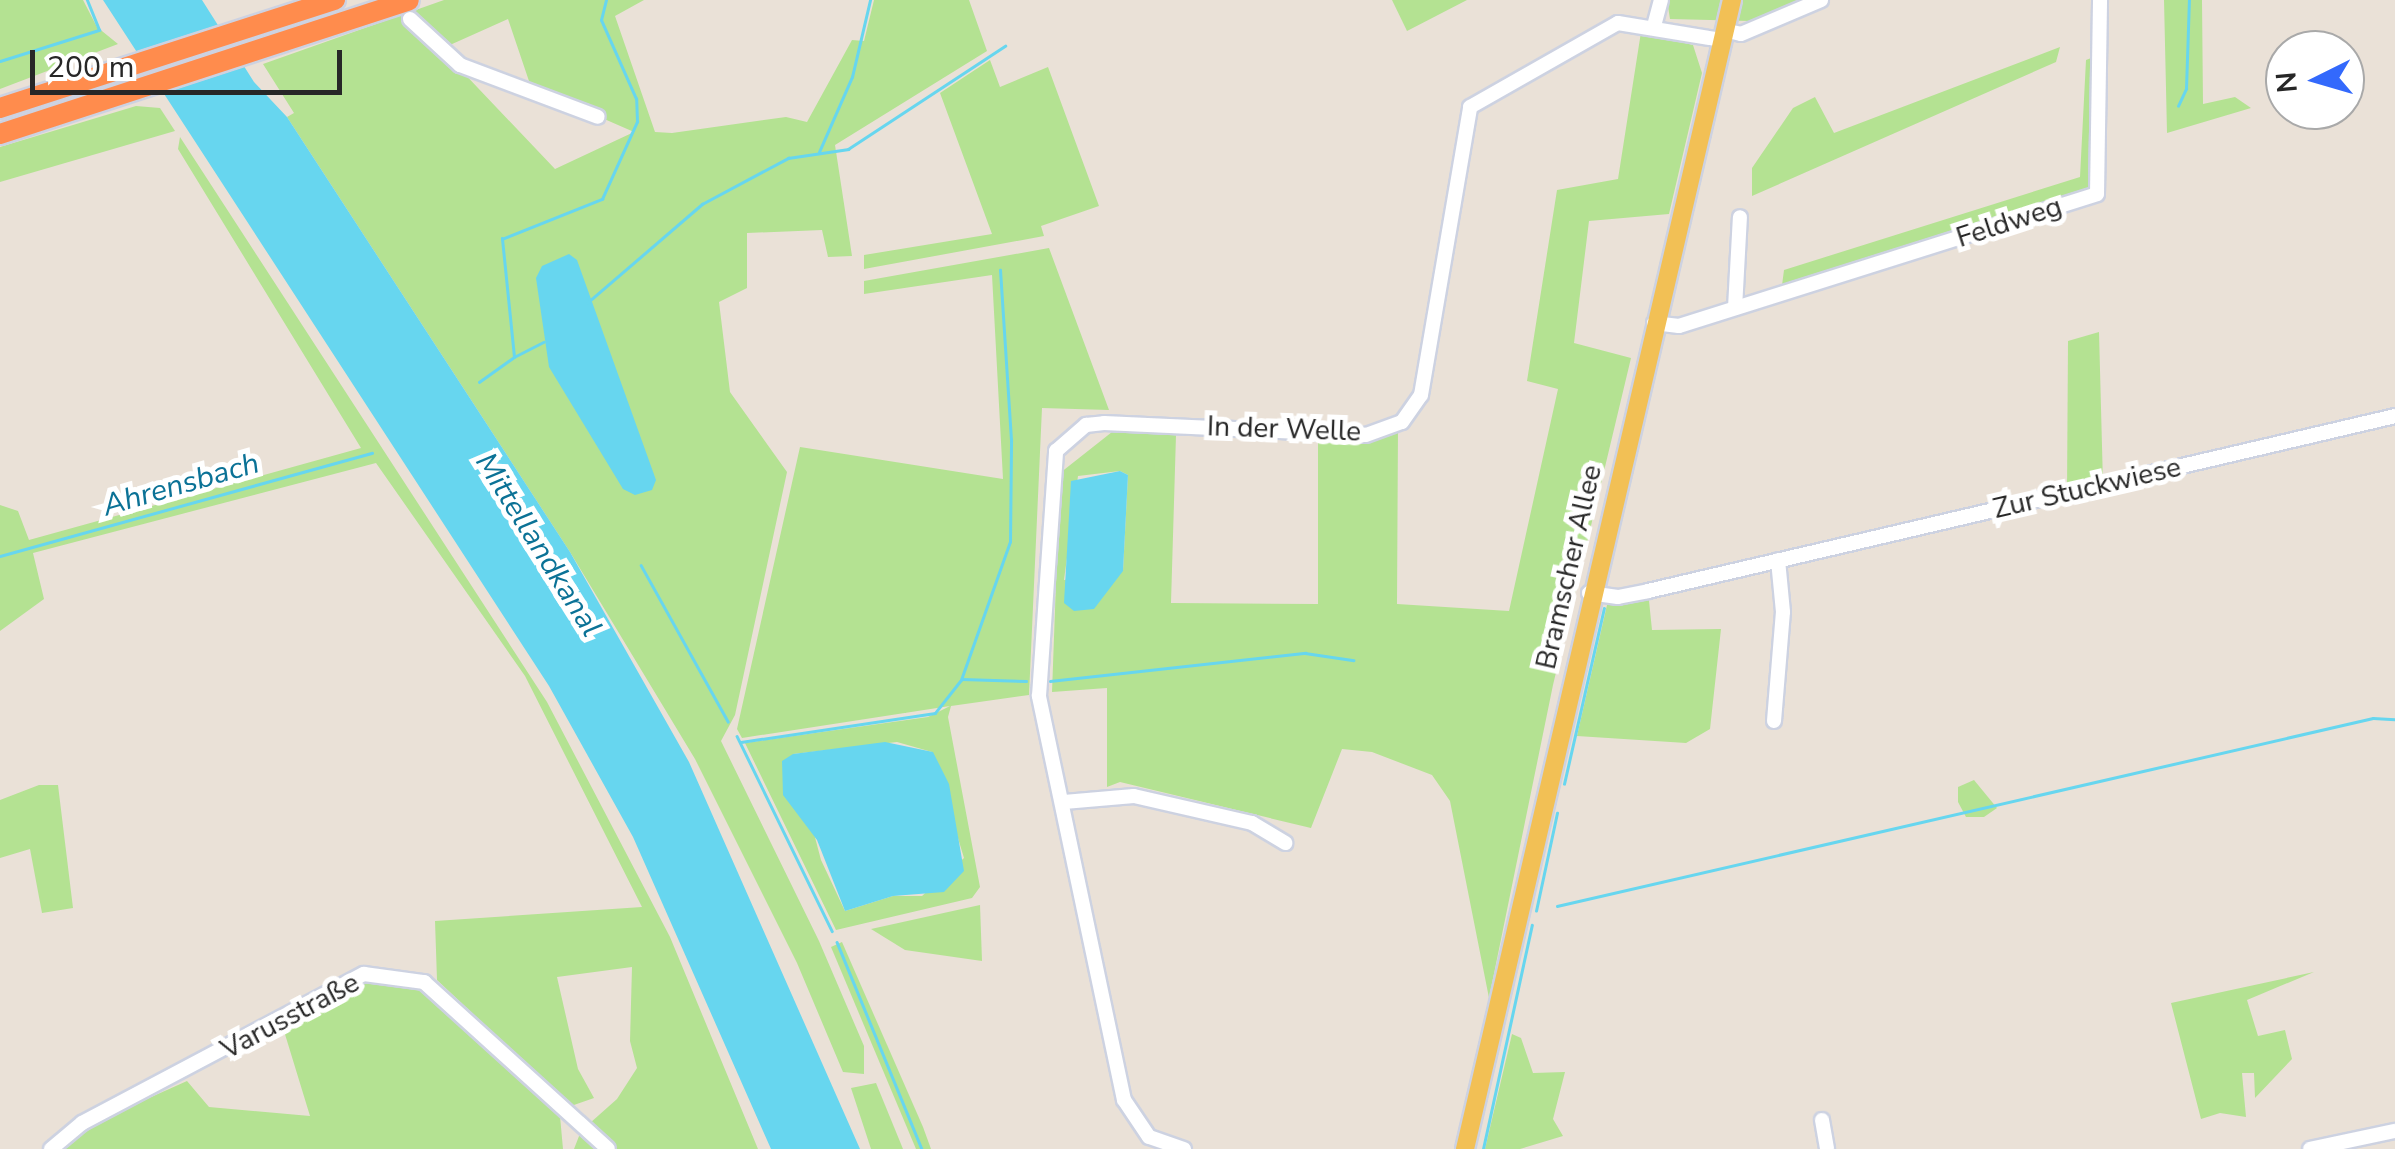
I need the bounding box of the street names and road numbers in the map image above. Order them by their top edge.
street label: Feldweg [1952,189,2066,255]
street label: In der Welle [1206,410,1362,448]
street label: Zur Stuckwiese [1990,450,2184,526]
street label: Bramscher Allee [1529,462,1609,672]
street label: Varusstraße [215,966,365,1066]

